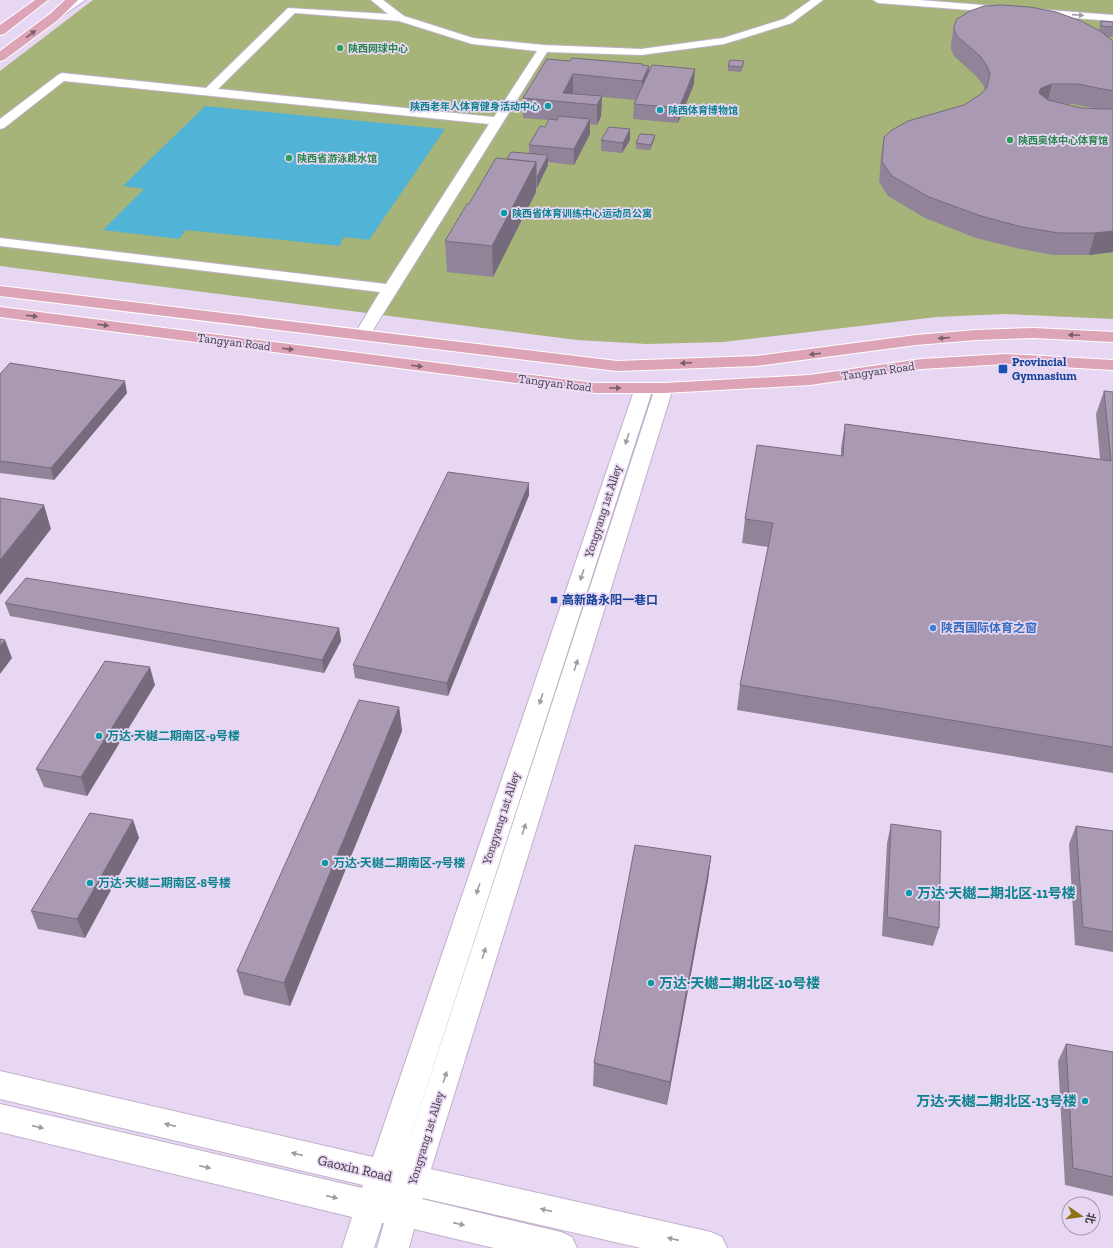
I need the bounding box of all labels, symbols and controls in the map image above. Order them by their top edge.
one-way arrow [1072,12,1084,18]
one-way arrow [26,29,37,38]
marker: 陕西网球中心 [335,43,345,53]
place label: 陕西网球中心 [348,43,408,55]
place label: 陕西老年人体育健身活动中心 [410,101,540,113]
marker: 陕西老年人体育健身活动中心 [543,101,553,111]
place label: 陕西体育博物馆 [668,104,738,117]
marker: 陕西体育博物馆 [655,105,665,115]
marker: 陕西奥体中心体育馆 [1005,135,1015,145]
place label: 陕西奥体中心体育馆 [1018,135,1108,147]
marker: 陕西省游泳跳水馆 [284,153,294,163]
place label: 陕西省游泳跳水馆 [297,153,377,165]
marker: 陕西省体育训练中心运动员公寓 [499,208,509,218]
place label: 陕西省体育训练中心运动员公寓 [512,208,652,220]
one-way arrow [26,313,38,319]
one-way arrow [97,322,109,328]
street label: Tangyan Road [197,331,272,353]
one-way arrow [1067,332,1080,338]
one-way arrow [938,334,950,341]
one-way arrow [282,346,294,352]
one-way arrow [809,351,821,357]
place label: Provincial Gymnasium [1012,355,1077,383]
street label: Tangyan Road [841,359,916,383]
one-way arrow [679,360,692,366]
one-way arrow [411,363,423,369]
marker: Provincial Gymnasium [997,363,1009,375]
street label: Tangyan Road [518,372,593,394]
one-way arrow [609,385,622,391]
one-way arrow [624,433,630,445]
street label: Yongyang 1st Alley [581,462,625,560]
one-way arrow [579,570,585,582]
place label: 高新路永阳一巷口 [562,593,658,607]
marker: 高新路永阳一巷口 [549,595,559,605]
place label: 陕西国际体育之窗 [941,621,1037,635]
marker: 陕西国际体育之窗 [928,623,938,633]
one-way arrow [573,659,579,671]
one-way arrow [538,693,544,705]
place label: 万达·天樾二期南区-9号楼 [107,729,240,743]
marker: 万达·天樾二期南区-9号楼 [94,731,104,741]
street label: Yongyang 1st Alley [479,769,523,867]
one-way arrow [521,823,527,835]
place label: 万达·天樾二期南区-7号楼 [333,856,466,870]
marker: 万达·天樾二期南区-7号楼 [320,858,330,868]
place label: 万达·天樾二期南区-8号楼 [98,876,231,890]
marker: 万达·天樾二期南区-8号楼 [85,878,95,888]
one-way arrow [475,883,481,895]
place label: 万达·天樾二期北区-11号楼 [917,885,1076,902]
marker: 万达·天樾二期北区-11号楼 [904,888,914,898]
one-way arrow [481,946,487,958]
place label: 万达·天樾二期北区-10号楼 [659,975,820,992]
marker: 万达·天樾二期北区-10号楼 [646,978,656,988]
one-way arrow [442,1070,448,1082]
street label: Yongyang 1st Alley [405,1089,447,1187]
place label: 万达·天樾二期北区-13号楼 [916,1093,1077,1110]
marker: 万达·天樾二期北区-13号楼 [1080,1096,1090,1106]
one-way arrow [164,1122,176,1128]
one-way arrow [32,1125,44,1131]
one-way arrow [290,1151,303,1157]
street label: Gaoxin Road [316,1152,394,1185]
one-way arrow [199,1164,212,1170]
one-way arrow [326,1194,338,1200]
north arrow [1061,1196,1101,1236]
one-way arrow [540,1207,553,1213]
text: 北 [1083,1211,1098,1225]
one-way arrow [453,1221,465,1227]
one-way arrow [667,1236,679,1242]

